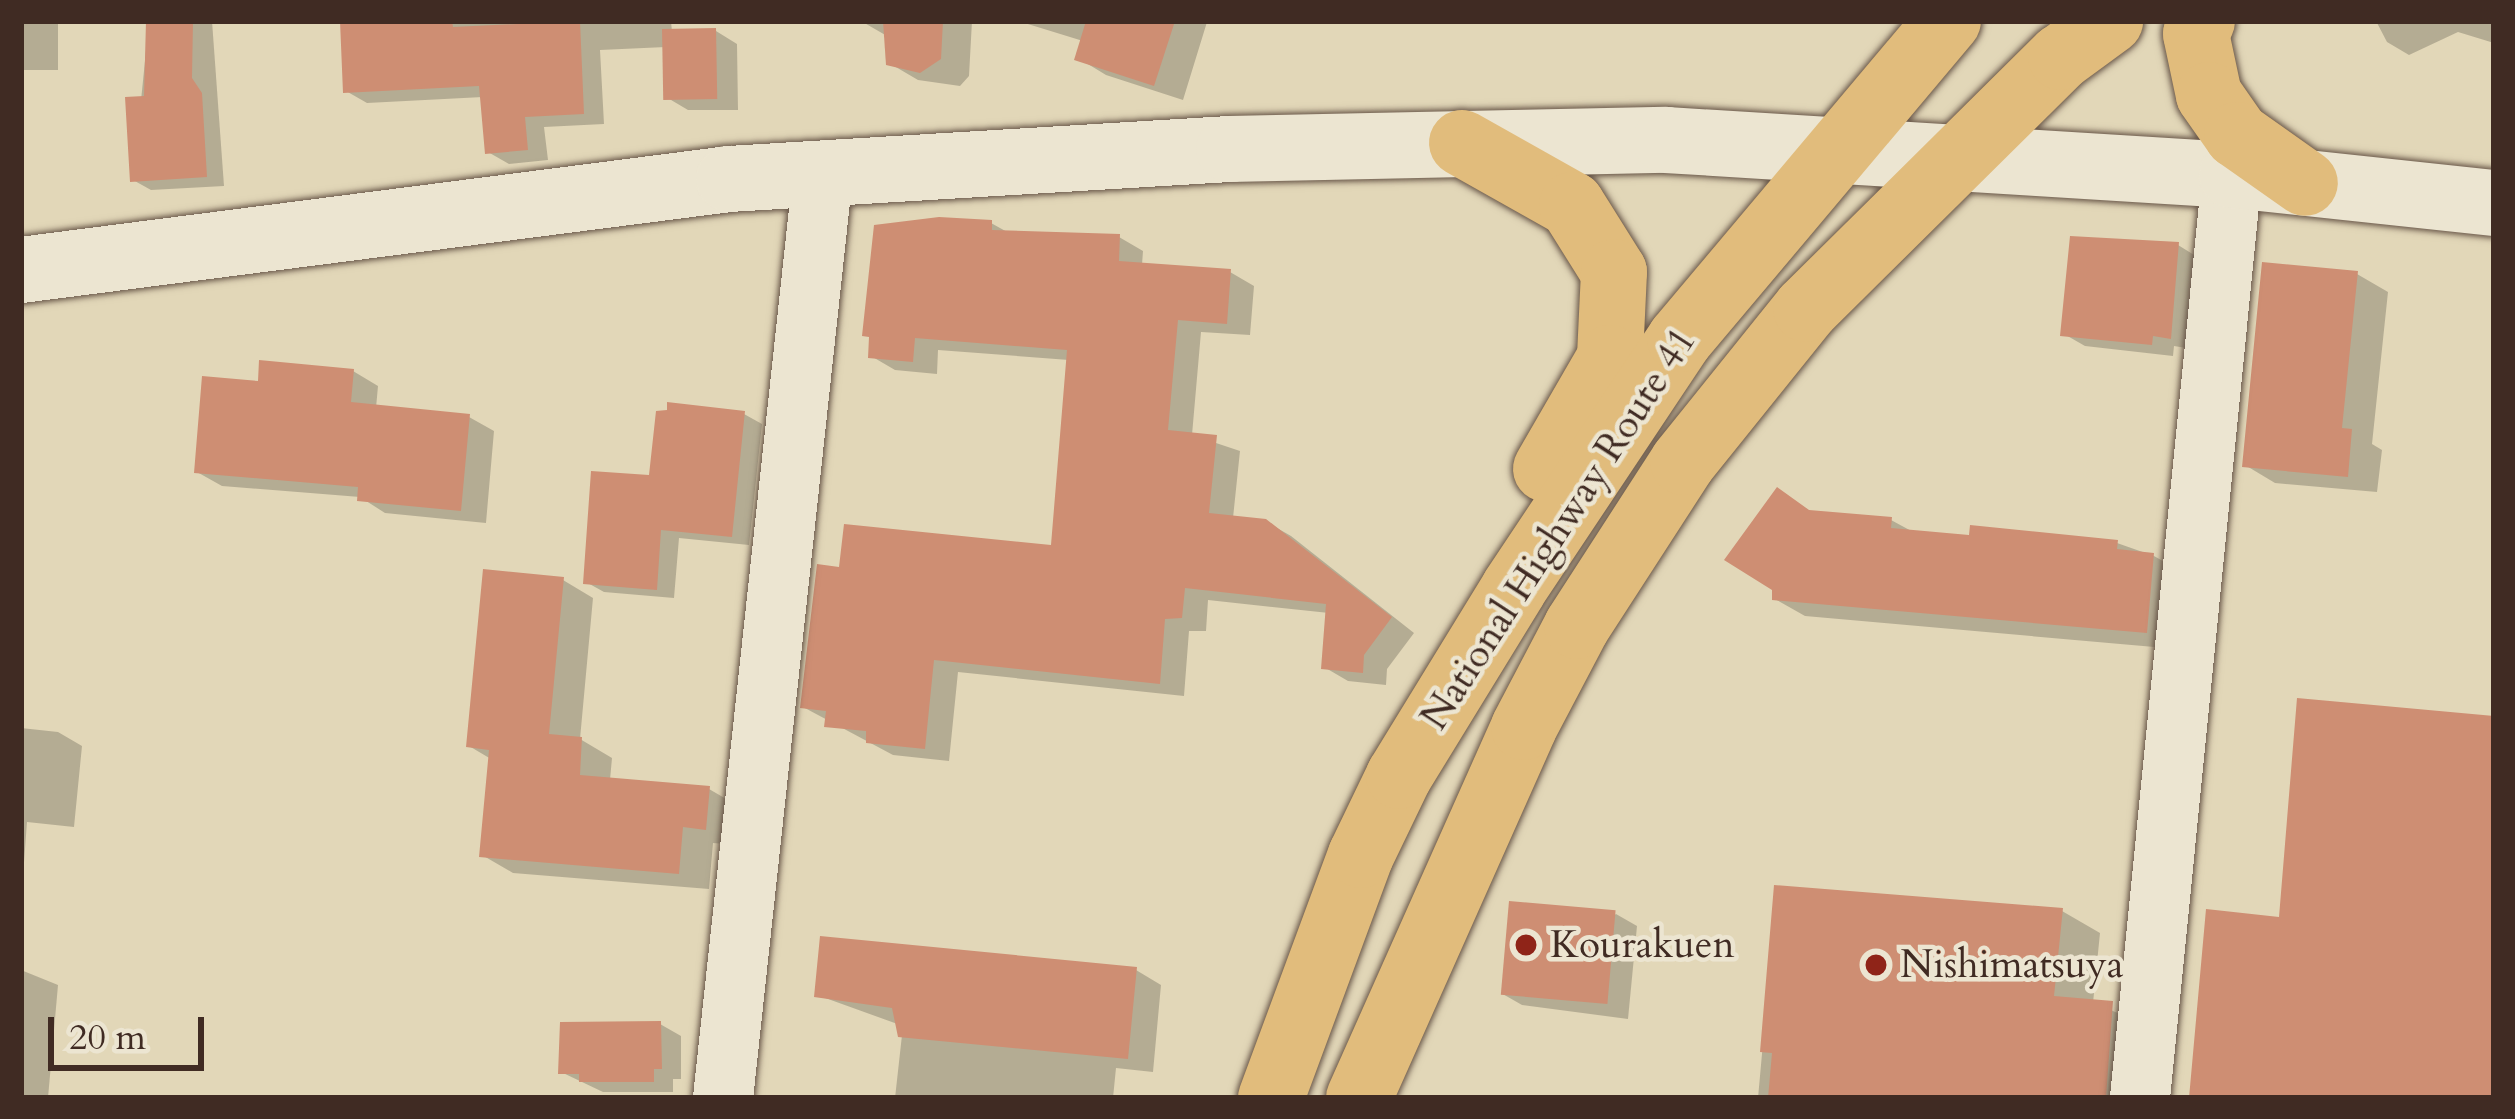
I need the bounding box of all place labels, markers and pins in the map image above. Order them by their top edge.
place label: Kourakuen [1550,922,1735,968]
marker: Kourakuen [1513,932,1539,958]
place label: Nishimatsuya [1900,942,2124,988]
marker: Nishimatsuya [1863,952,1889,978]

